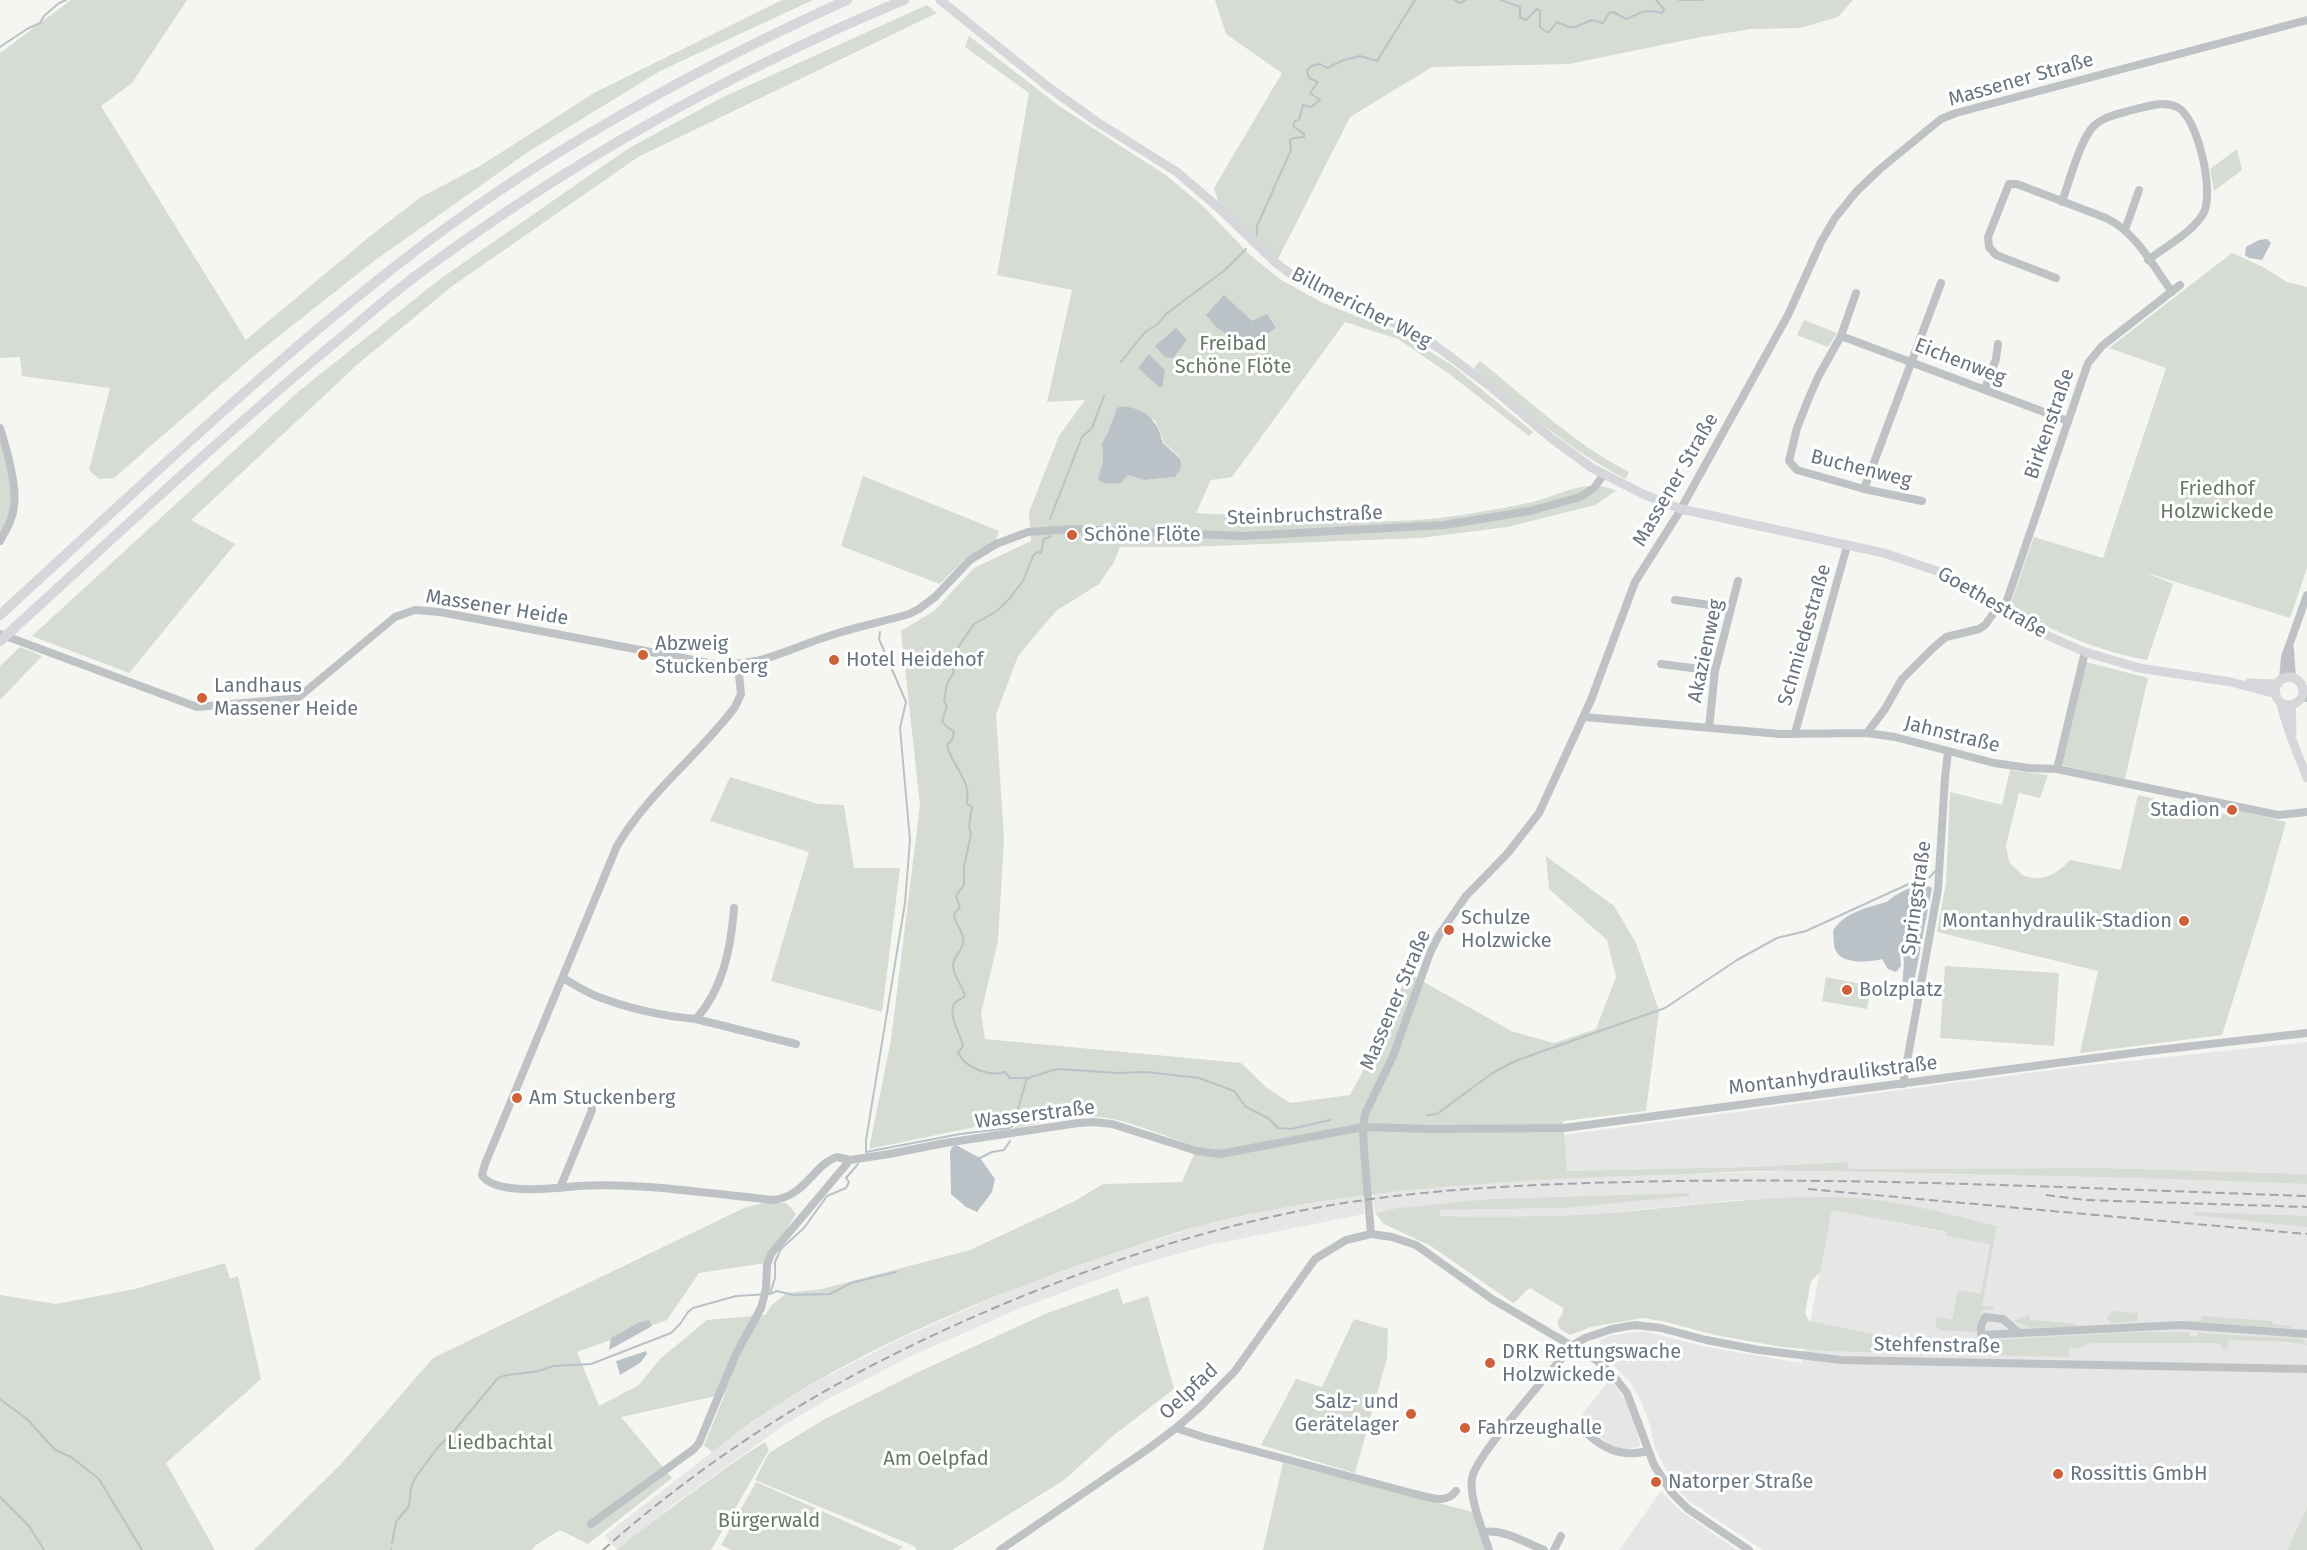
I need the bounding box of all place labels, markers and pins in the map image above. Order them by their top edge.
place label: Schöne Flöte [1084,523,1201,547]
marker: Schöne Flöte [1065,528,1079,542]
place label: Abzweig Stuckenberg [655,632,768,679]
marker: Abzweig Stuckenberg [636,648,650,662]
place label: Hotel Heidehof [846,648,983,672]
marker: Hotel Heidehof [827,653,841,667]
place label: Landhaus Massener Heide [214,674,358,721]
marker: Landhaus Massener Heide [195,691,209,705]
place label: Stadion [2150,798,2220,822]
marker: Stadion [2225,803,2239,817]
place label: Schulze Holzwicke [1461,906,1552,953]
place label: Montanhydraulik-Stadion [1942,909,2172,933]
marker: Montanhydraulik-Stadion [2177,914,2191,928]
marker: Schulze Holzwicke [1442,923,1456,937]
place label: Bolzplatz [1859,978,1942,1002]
marker: Bolzplatz [1840,983,1854,997]
place label: Am Stuckenberg [529,1086,675,1110]
marker: Am Stuckenberg [510,1091,524,1105]
place label: DRK Rettungswache Holzwickede [1502,1340,1681,1387]
marker: DRK Rettungswache Holzwickede [1483,1356,1497,1370]
place label: Salz- und Gerätelager [1295,1390,1399,1437]
marker: Salz- und Gerätelager [1404,1407,1418,1421]
place label: Fahrzeughalle [1477,1416,1602,1440]
marker: Fahrzeughalle [1458,1421,1472,1435]
place label: Rossittis GmbH [2070,1462,2208,1486]
marker: Rossittis GmbH [2051,1467,2065,1481]
place label: Natorper Straße [1668,1470,1813,1494]
marker: Natorper Straße [1649,1475,1663,1489]

